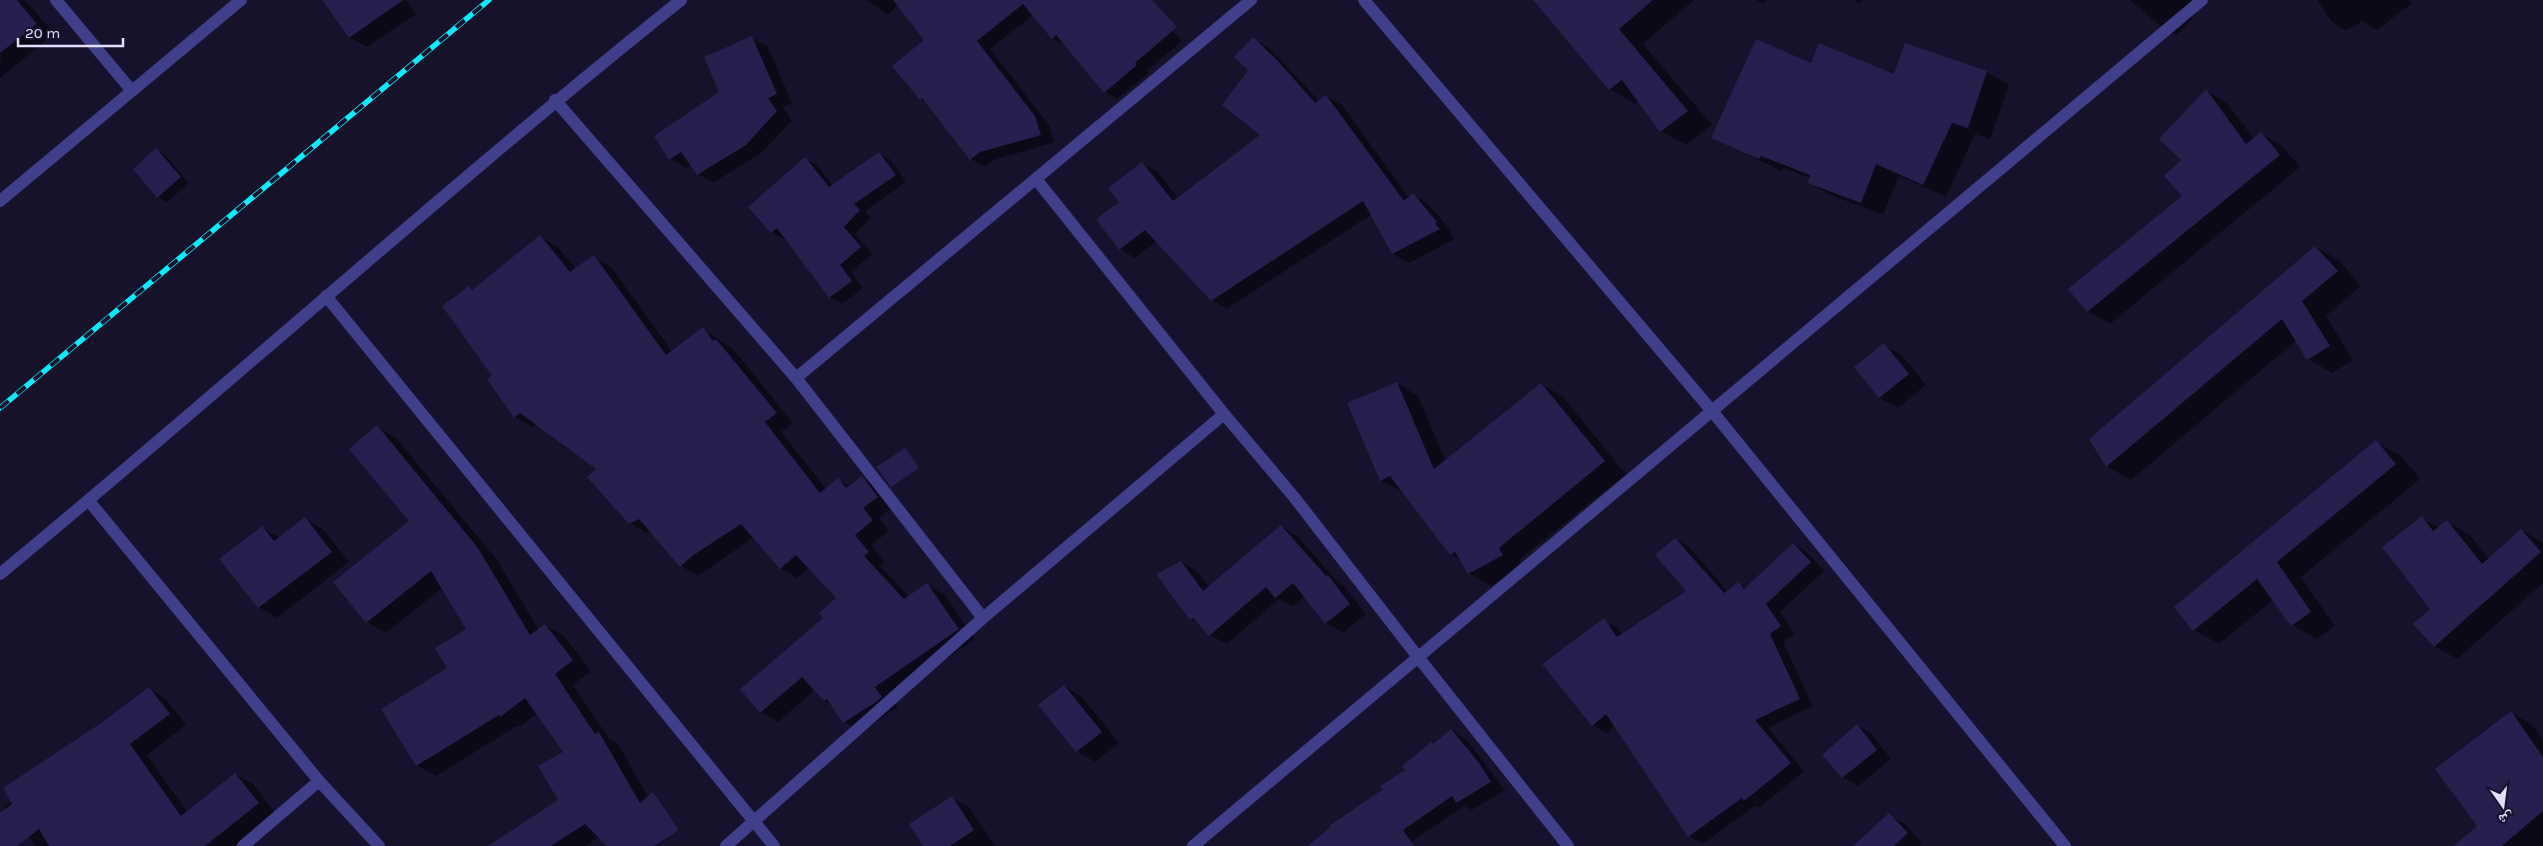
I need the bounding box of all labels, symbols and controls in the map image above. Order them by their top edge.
scale bar [18,15,122,47]
text: 20 m [25,24,60,42]
north arrow [2478,781,2528,831]
text: ش [2497,808,2515,828]

